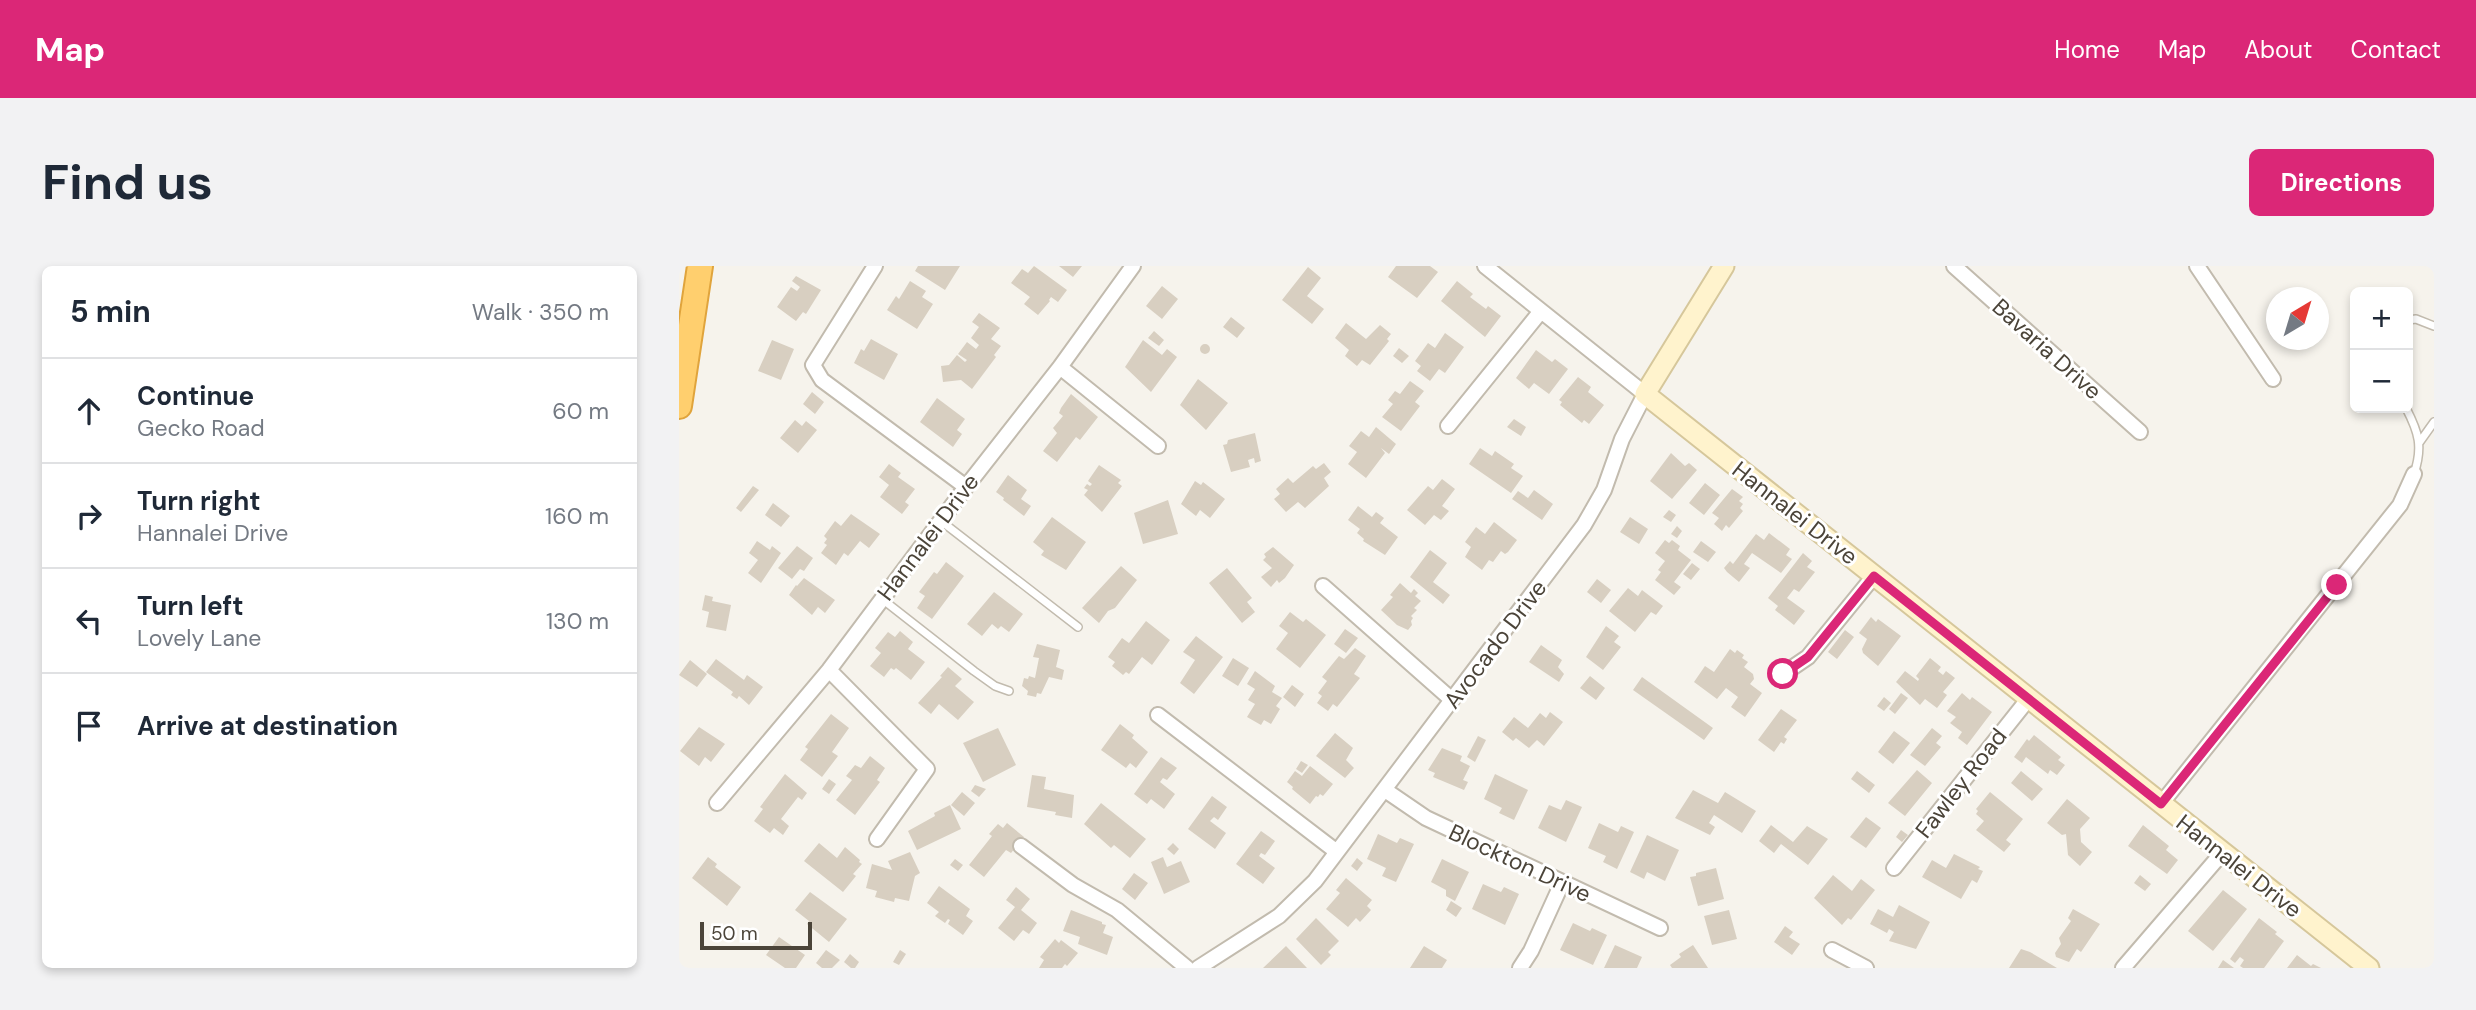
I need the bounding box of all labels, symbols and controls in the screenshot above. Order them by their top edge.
text: Map [35,28,105,71]
text: Home [2054,34,2120,65]
text: Map [2158,34,2206,65]
text: About [2244,34,2313,65]
text: Contact [2351,34,2441,65]
button: Directions [2249,149,2434,216]
text: Find us [42,150,213,214]
north arrow [2266,287,2329,350]
map controls [2350,287,2413,413]
button: + [2350,287,2413,350]
text: 5 min [70,292,151,331]
street label: Bavaria Drive [1986,292,2108,406]
text: Walk · 350 m [472,297,609,327]
button: − [2350,350,2413,413]
text: Continue [137,379,254,413]
icon: ahead [70,392,108,430]
text: 60 m [552,396,609,426]
text: Gecko Road [137,413,265,443]
street label: Hannalei Drive [1726,455,1864,571]
street label: Hannalei Drive [870,468,986,606]
text: Turn right [137,484,261,518]
icon: right [70,497,108,535]
text: 160 m [545,501,609,531]
text: Hannalei Drive [137,518,288,548]
route end [2321,569,2352,600]
street label: Avocado Drive [1437,574,1553,714]
text: Turn left [137,589,244,623]
icon: left [70,602,108,640]
text: 130 m [546,606,609,636]
text: Lovely Lane [137,623,261,653]
route start [1767,658,1798,689]
icon: arrive [70,707,108,745]
text: Arrive at destination [137,709,398,743]
street label: Fawley Road [1909,722,2013,844]
street label: Hannalei Drive [2170,808,2308,924]
street label: Blockton Drive [1444,817,1596,909]
scale bar [700,919,812,951]
text: 50 m [711,921,758,946]

